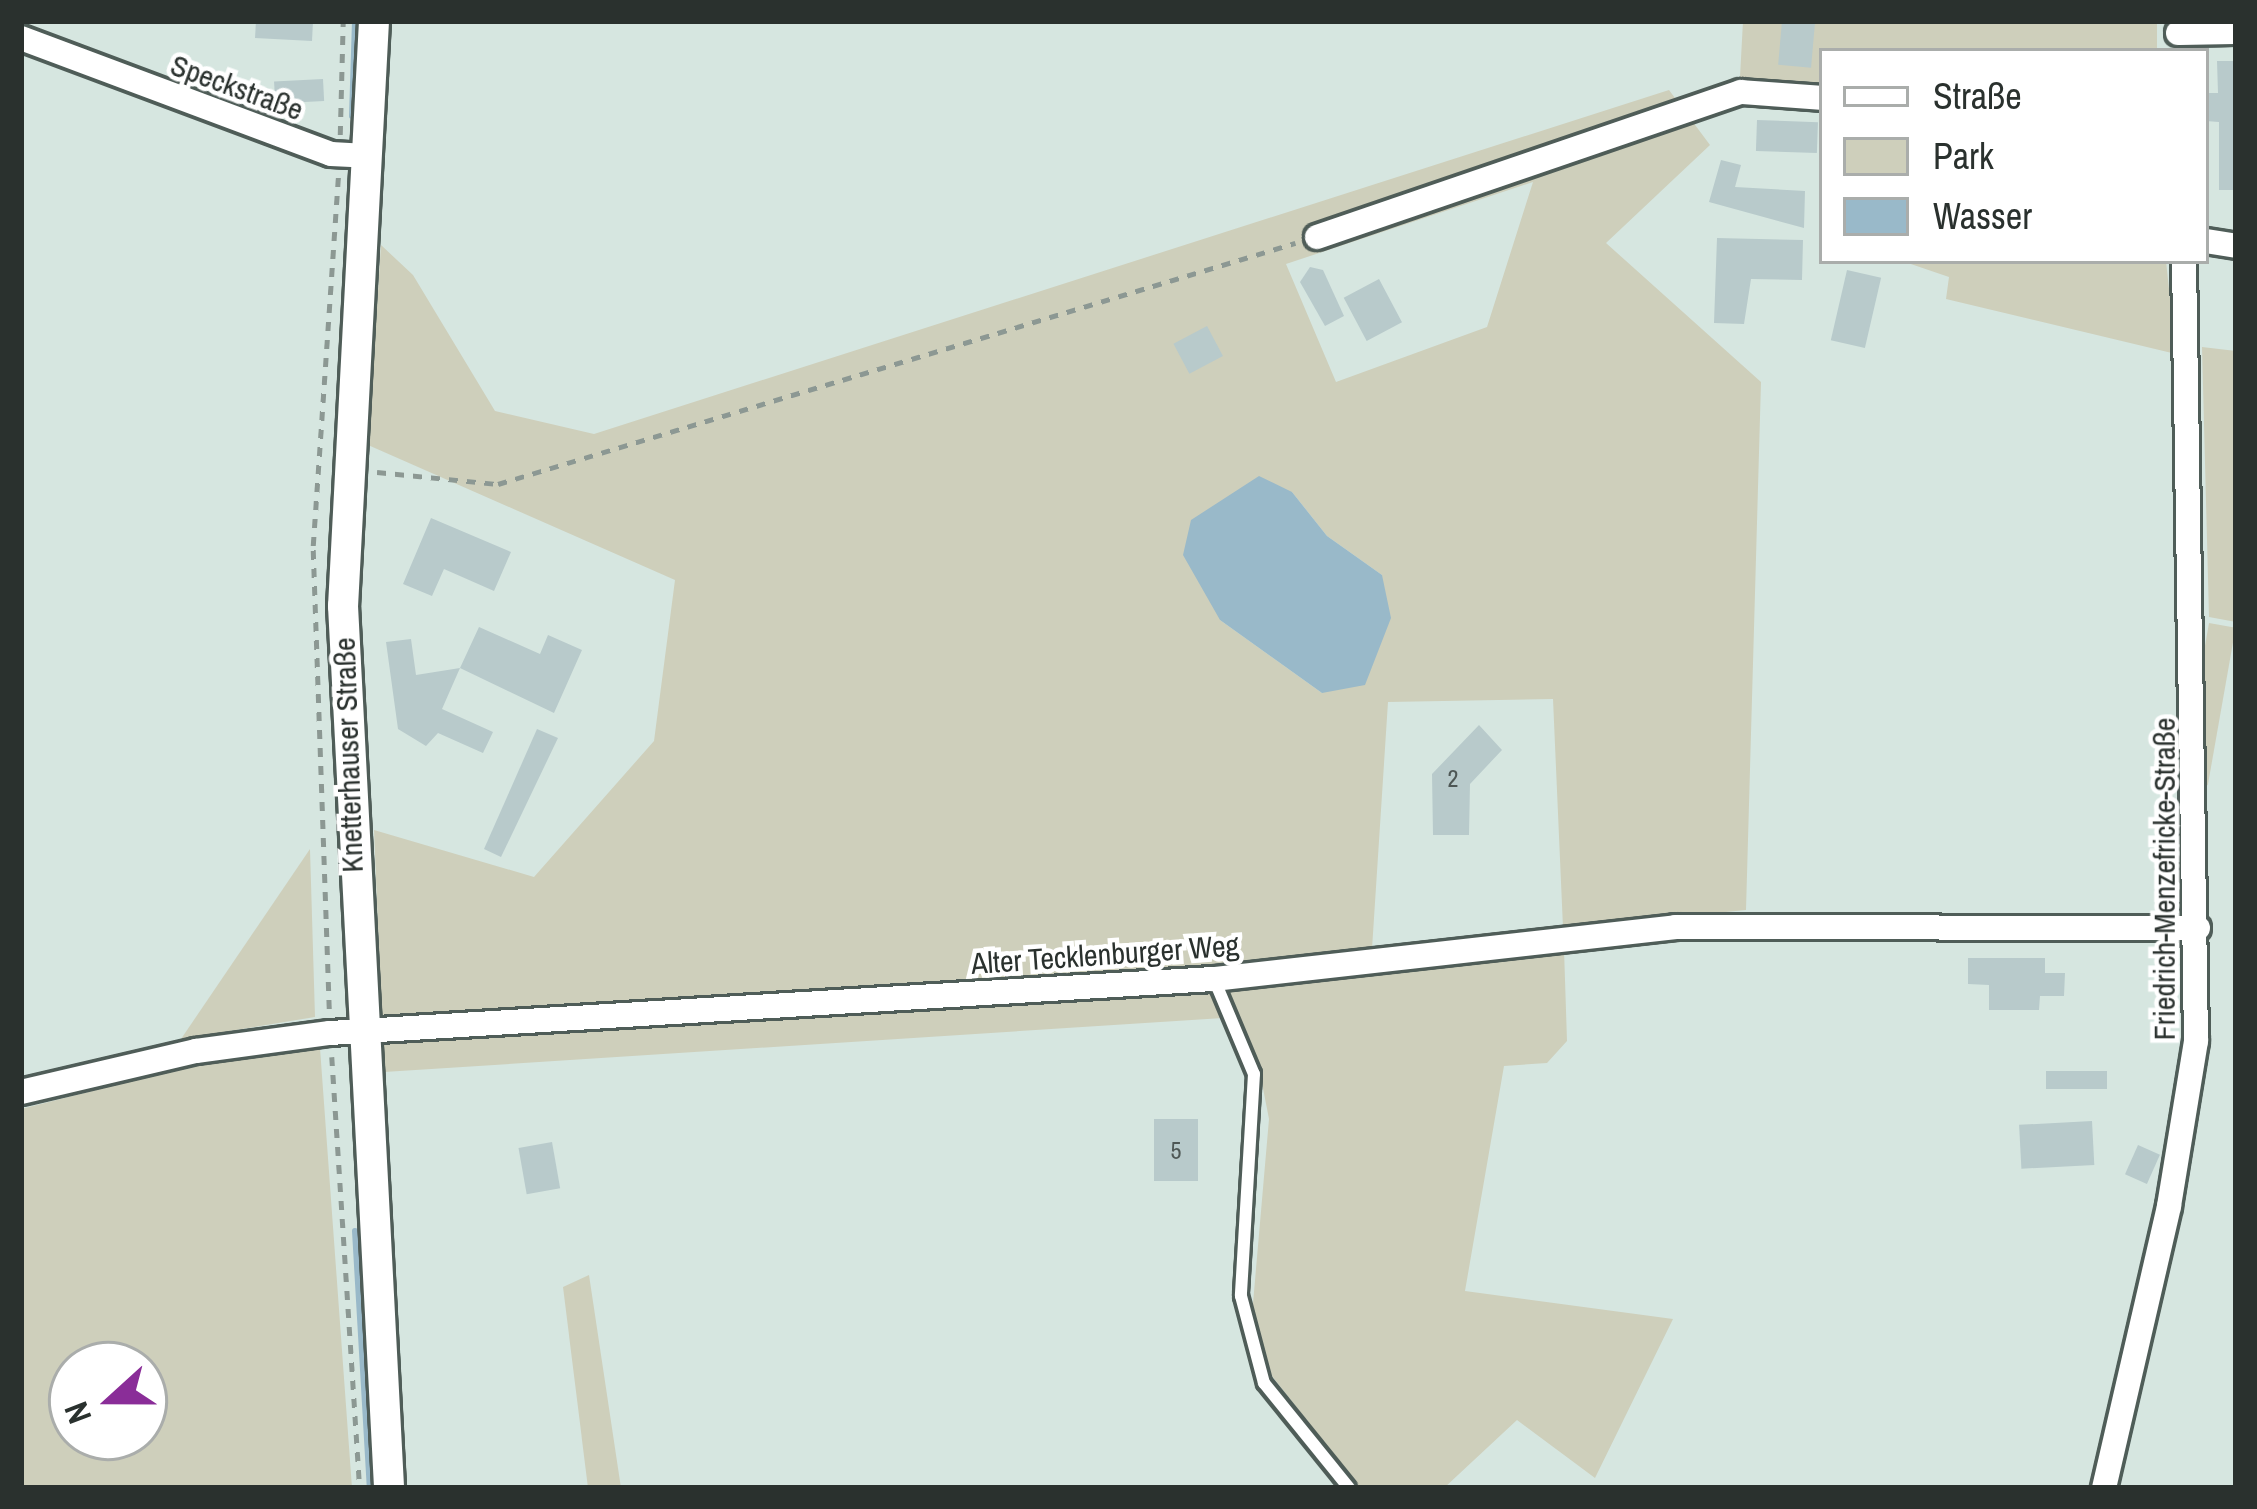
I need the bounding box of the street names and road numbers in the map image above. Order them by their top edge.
street label: Speckstraße [166,46,308,128]
street label: Knetterhauser Straße [326,637,370,873]
street label: Friedrich-Menzefricke-Straße [2146,718,2182,1040]
street label: Alter Tecklenburger Weg [970,927,1240,981]

